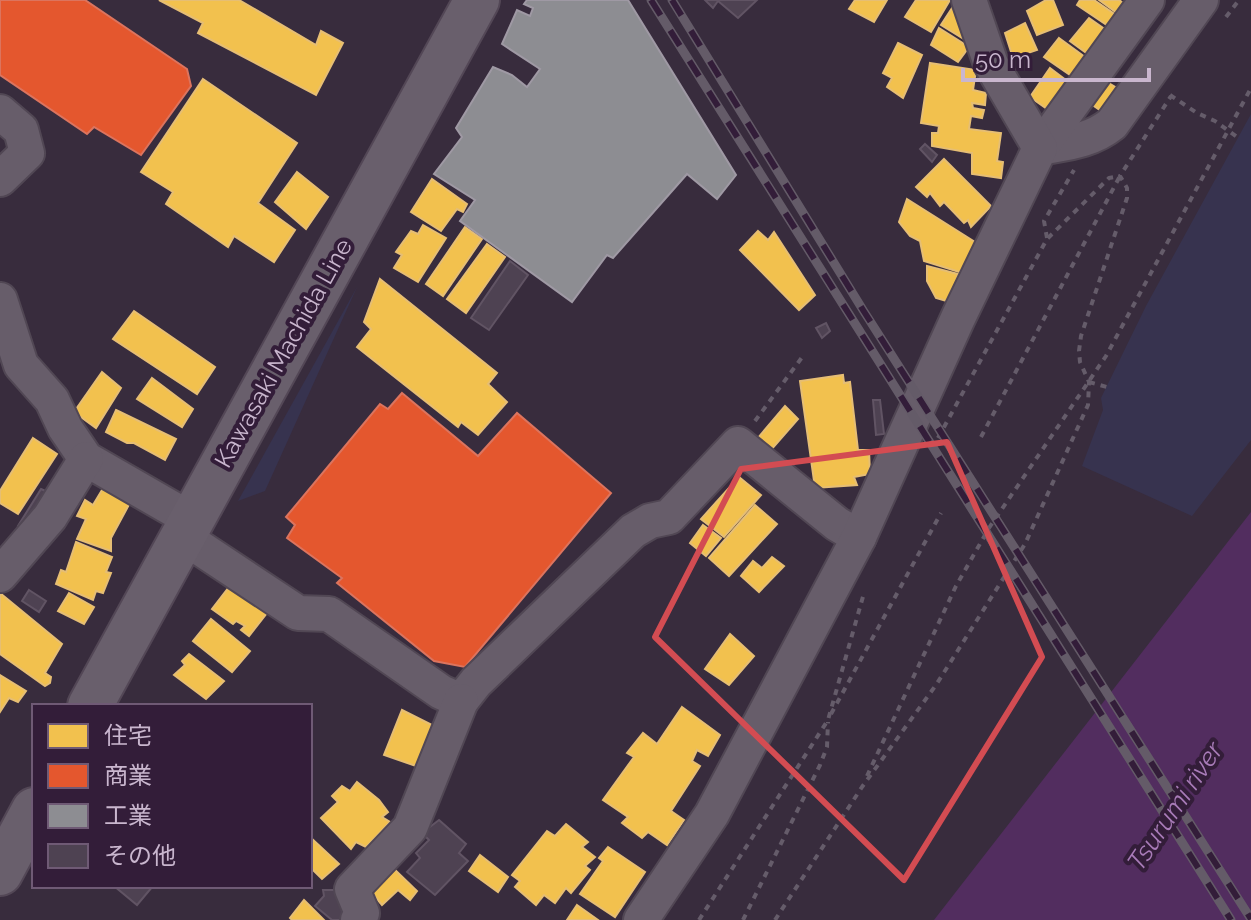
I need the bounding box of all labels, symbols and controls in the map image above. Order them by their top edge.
scale bar [963,32,1149,82]
text: 50 m [975,45,1031,74]
street label: Kawasaki Machida Line [208,234,358,472]
legend [32,704,312,888]
text: 住宅 [104,721,152,750]
water label: Tsurumi river [1121,735,1229,876]
text: 商業 [104,761,152,790]
text: 工業 [104,801,152,830]
text: その他 [104,841,176,870]

